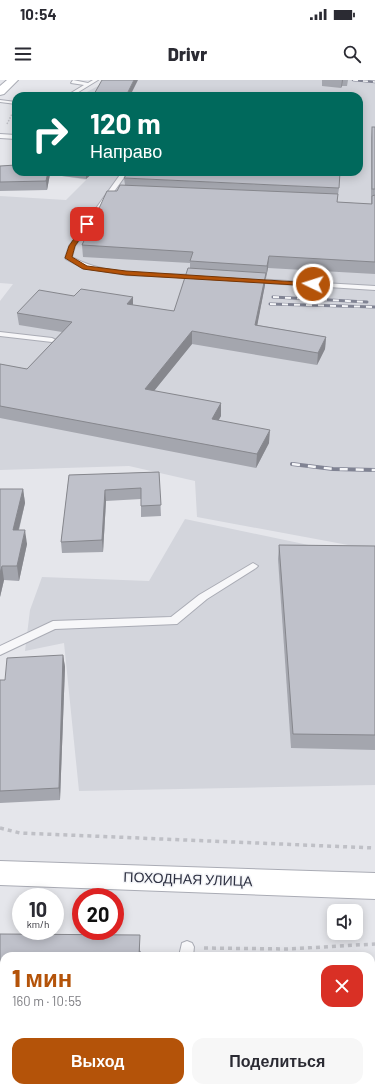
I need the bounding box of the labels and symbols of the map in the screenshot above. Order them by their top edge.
pin [70,207,104,241]
position arrow [292,263,334,305]
street label: ПОХОДНАЯ УЛИЦА [123,868,253,889]
speed limit sign: 20 [72,888,124,940]

